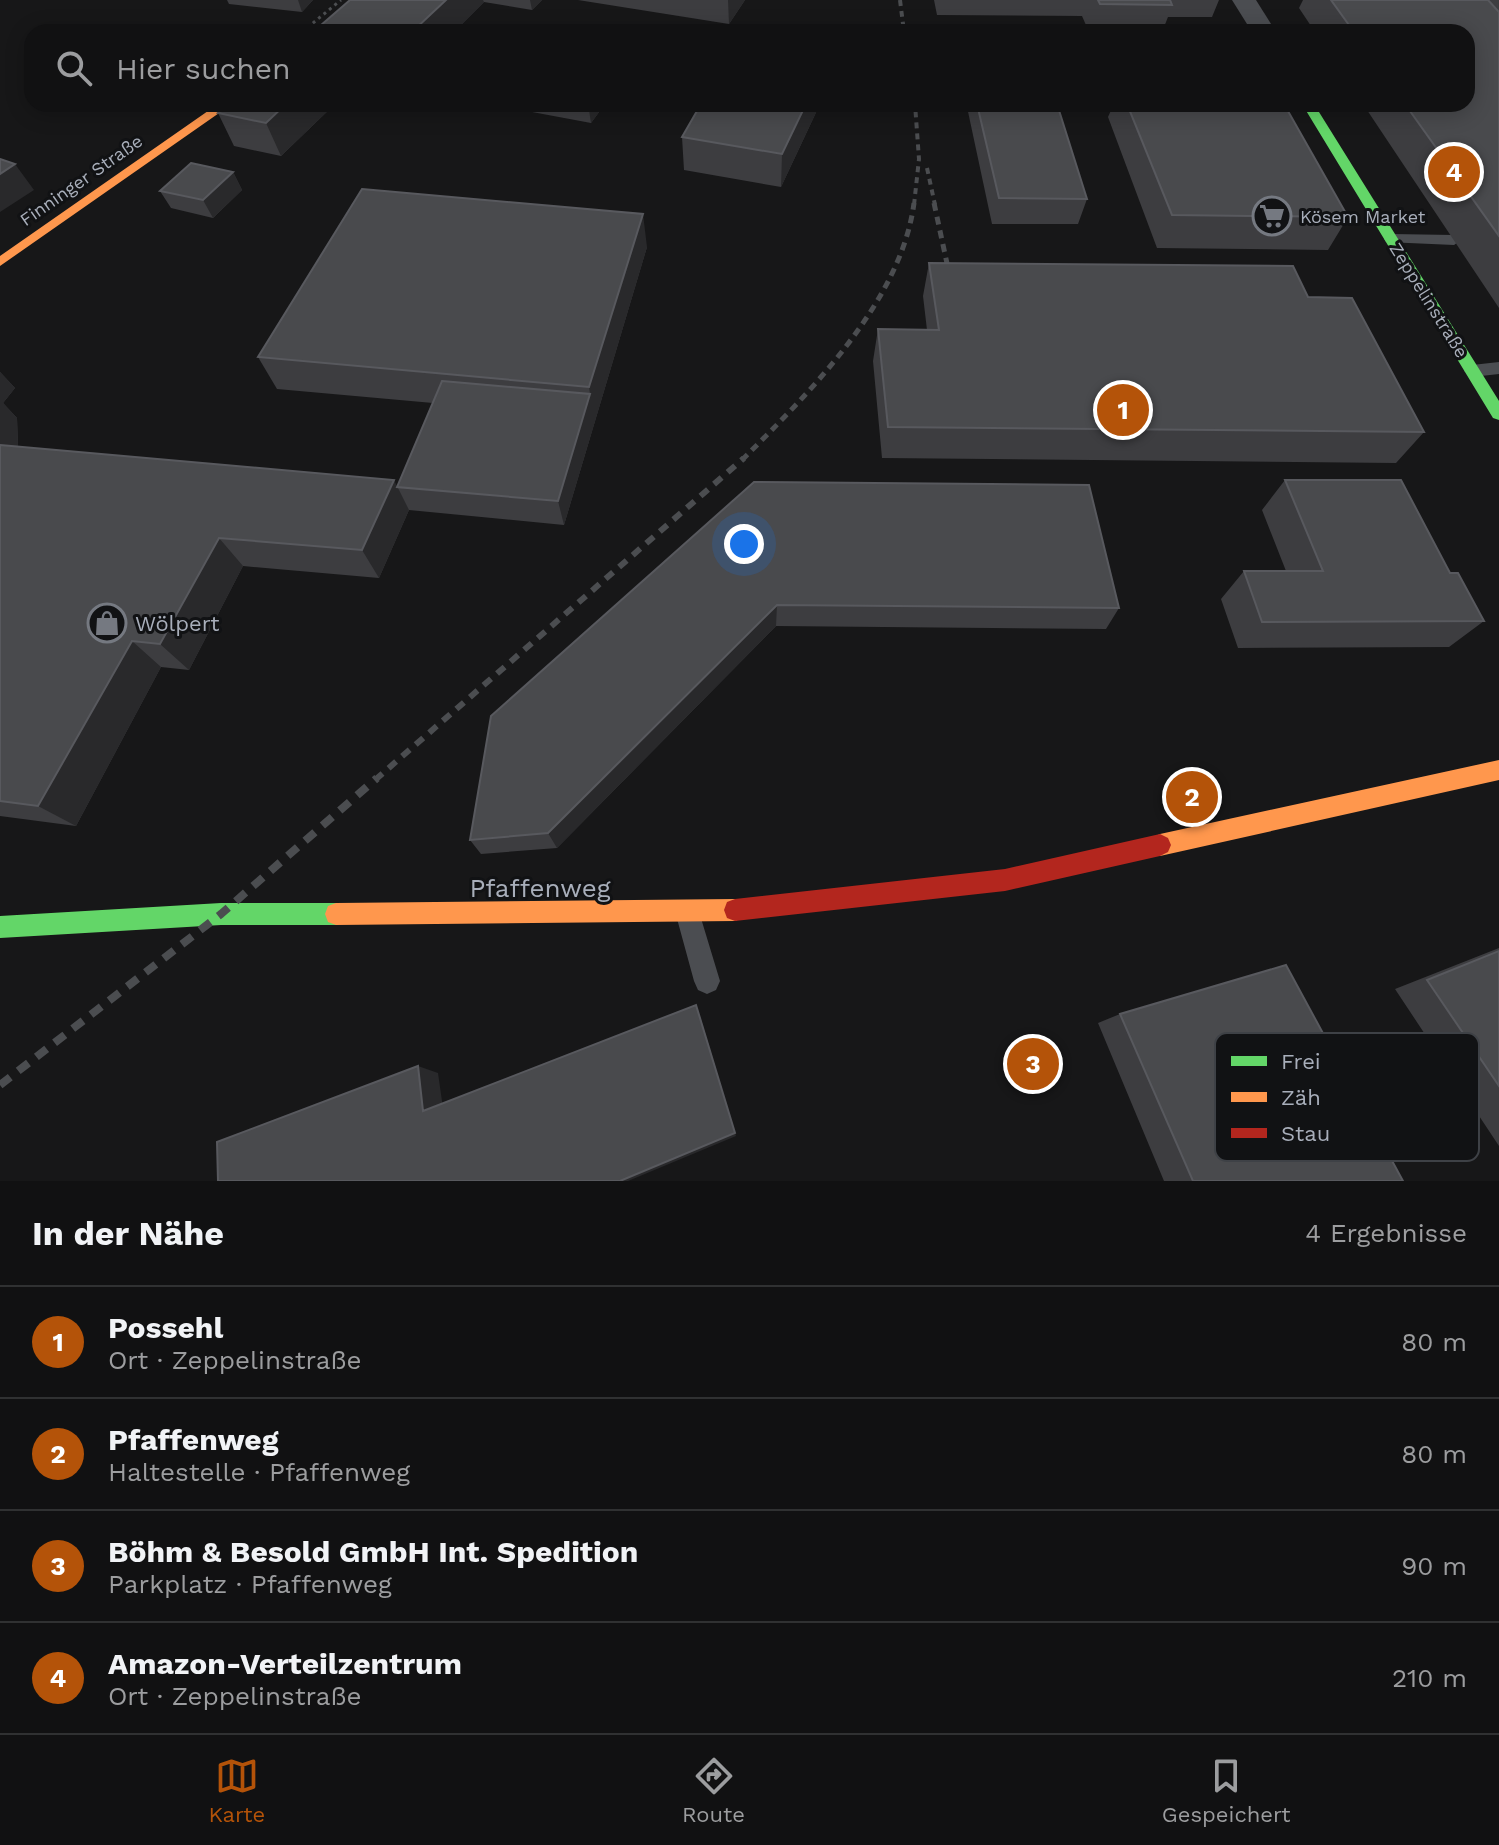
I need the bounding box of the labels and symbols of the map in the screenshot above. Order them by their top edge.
street label: Finninger Straße [16,130,146,230]
pin: 4 [1428,142,1480,202]
supermarket icon: Kösem Market [1251,195,1293,237]
place label: Kösem Market [1300,206,1426,227]
street label: Zeppelinstraße [1385,239,1473,361]
pin: 1 [1097,380,1149,440]
your location [724,524,764,564]
shop icon: Wölpert [86,602,128,644]
place label: Wölpert [135,611,219,636]
pin: 2 [1166,767,1218,827]
street label: Pfaffenweg [470,873,611,903]
legend [1215,1033,1479,1161]
pin: 3 [1007,1034,1059,1094]
text: Frei [1281,1049,1321,1074]
text: Zäh [1281,1085,1321,1110]
text: Stau [1281,1121,1330,1146]

